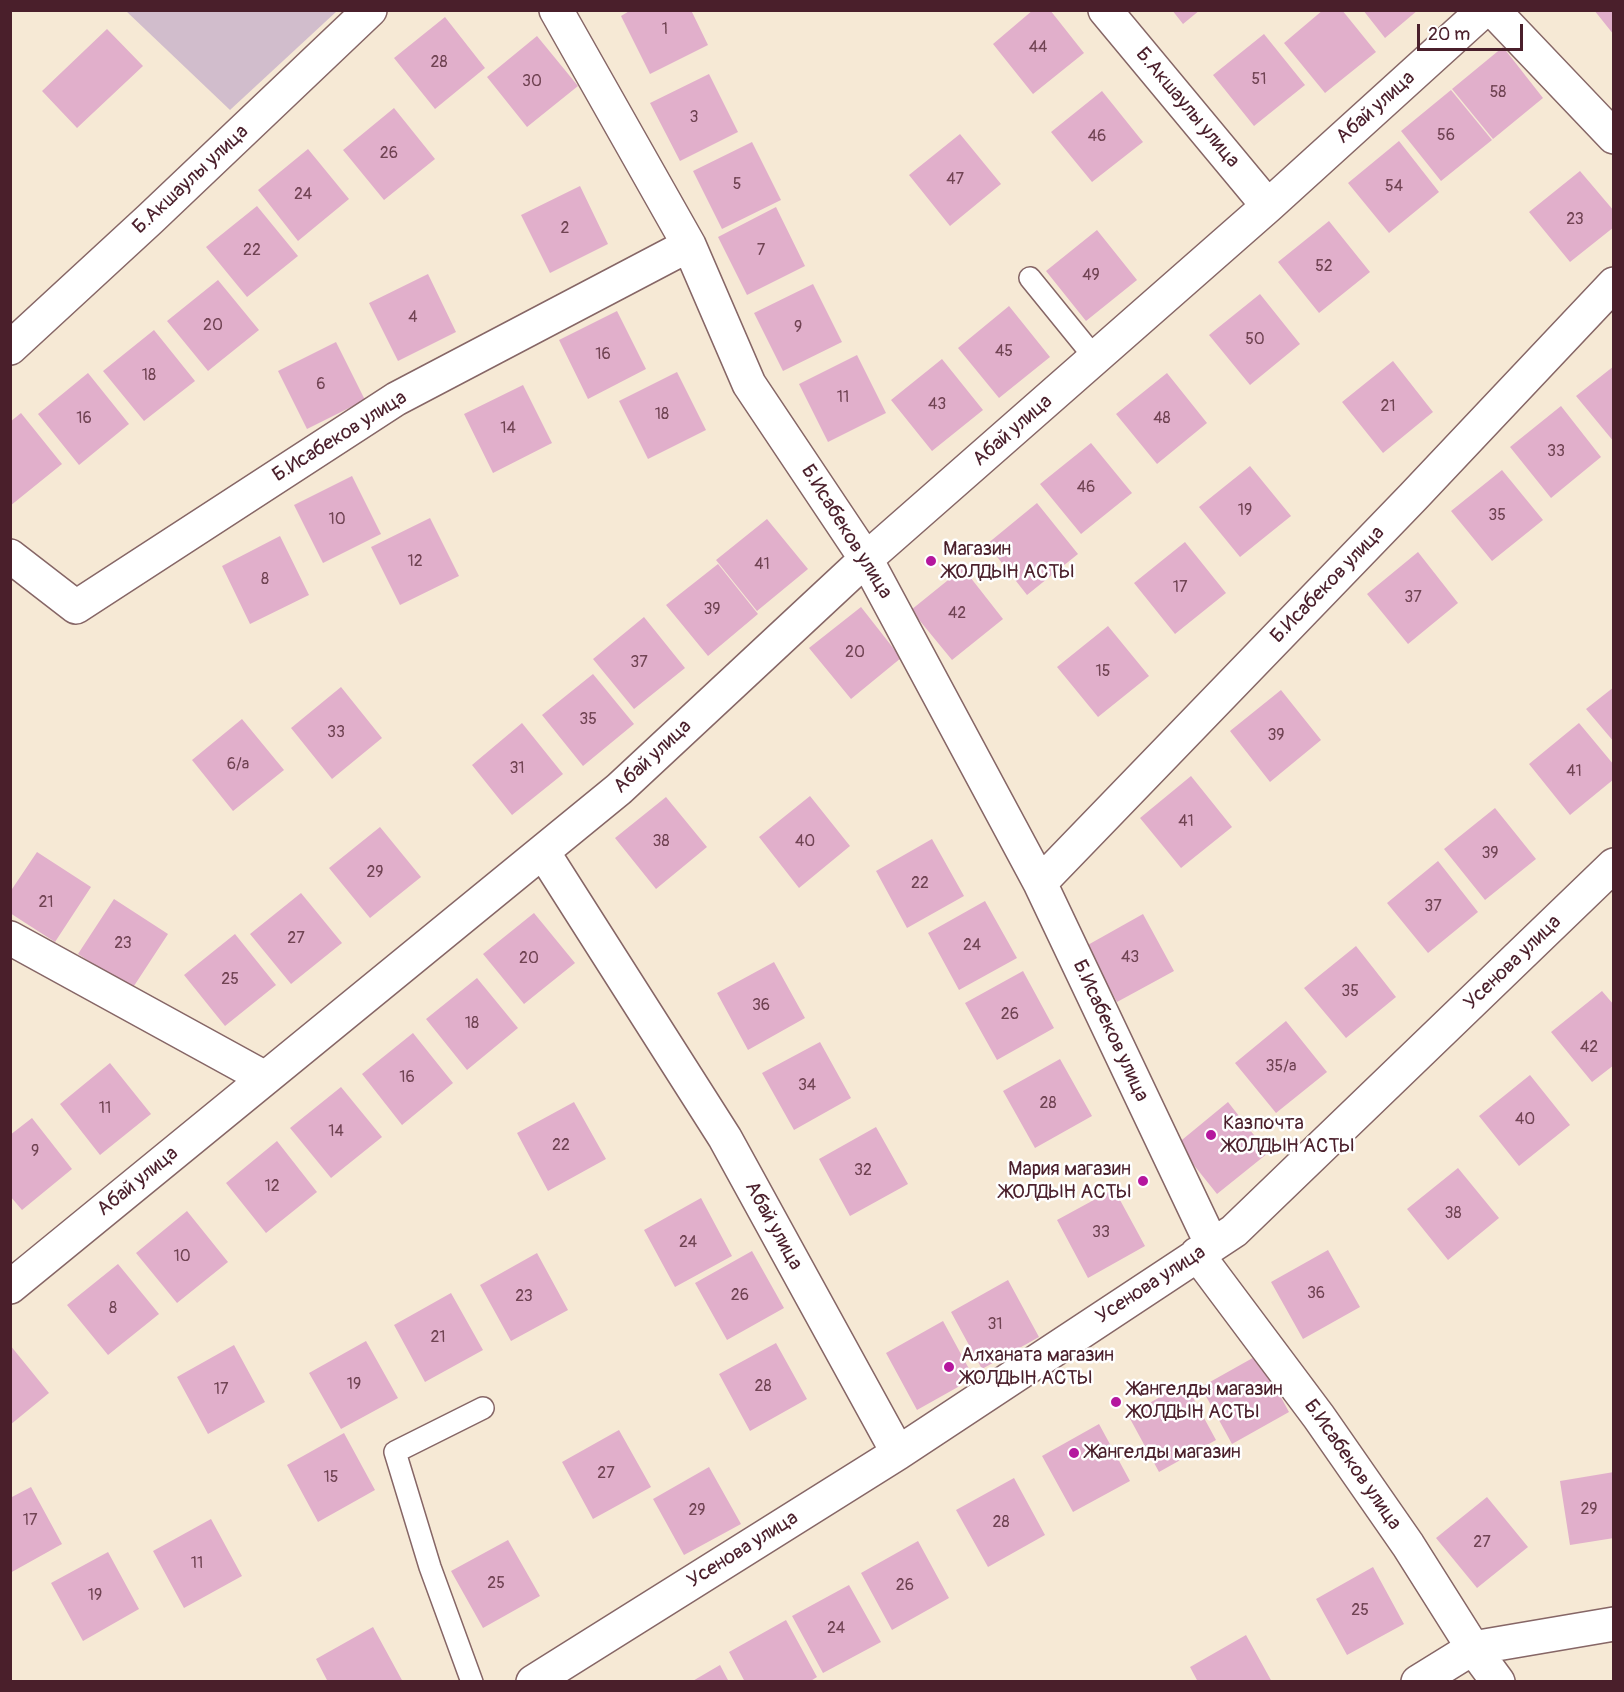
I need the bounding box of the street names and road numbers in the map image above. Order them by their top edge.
street label: Б.Акшаулы улица [1130,43,1244,173]
street label: Абай улица [1332,66,1420,150]
street label: Б.Акшаулы улица [128,120,254,240]
street label: Б.Исабеков улица [269,386,411,488]
street label: Абай улица [968,390,1058,472]
street label: Б.Исабеков улица [795,461,897,603]
street label: Б.Исабеков улица [1266,521,1390,649]
street label: Абай улица [609,715,697,799]
street label: Усенова улица [1459,911,1567,1015]
street label: Б.Исабеков улица [1067,956,1153,1106]
street label: Абай улица [93,1142,183,1222]
street label: Абай улица [739,1178,807,1274]
street label: Усенова улица [1092,1241,1210,1329]
street label: Б.Исабеков улица [1298,1395,1406,1535]
street label: Усенова улица [683,1506,803,1594]

